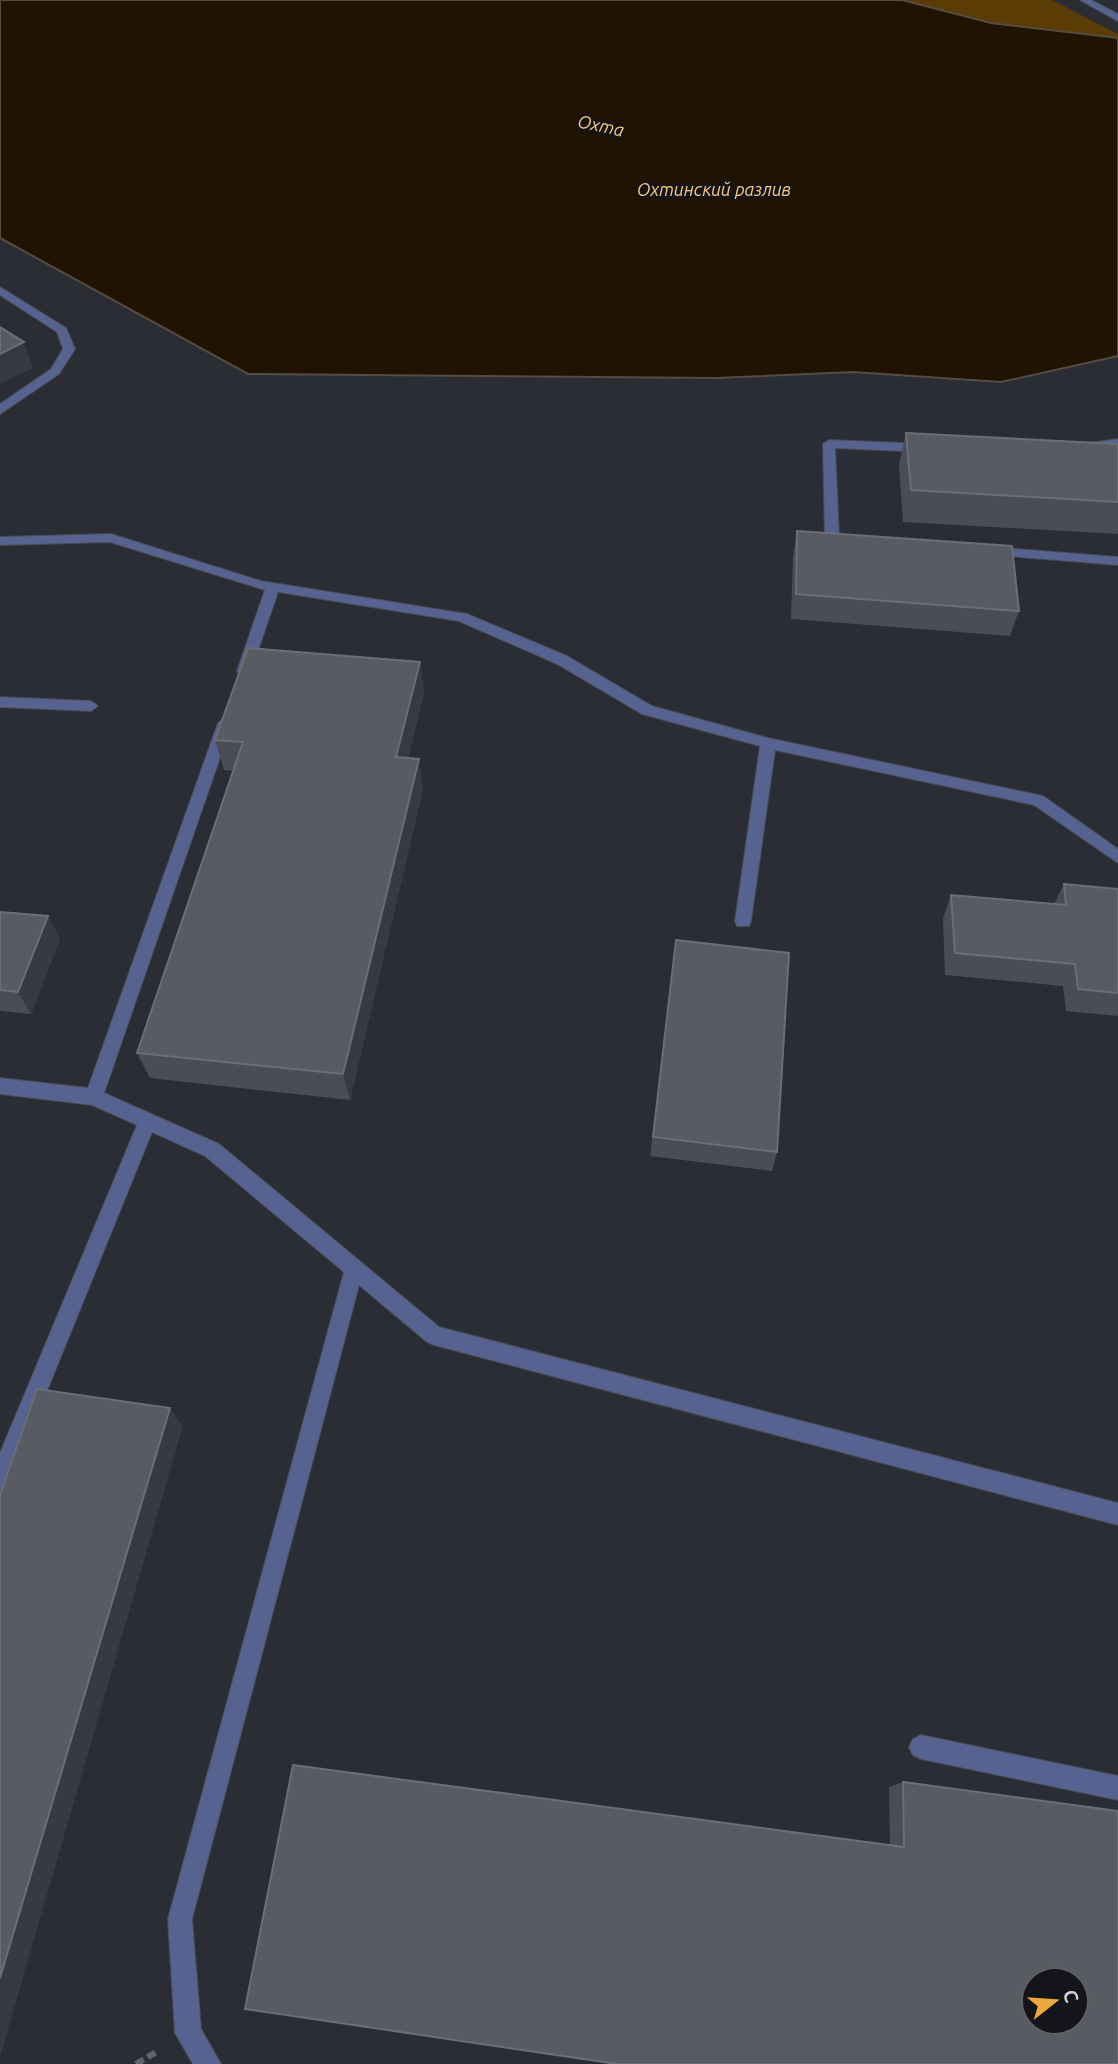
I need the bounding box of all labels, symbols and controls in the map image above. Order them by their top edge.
water label: Охта [576,110,626,140]
water label: Охтинский разлив [637,179,791,199]
north arrow [1020,1966,1090,2036]
text: С [1059,1987,1084,2005]

